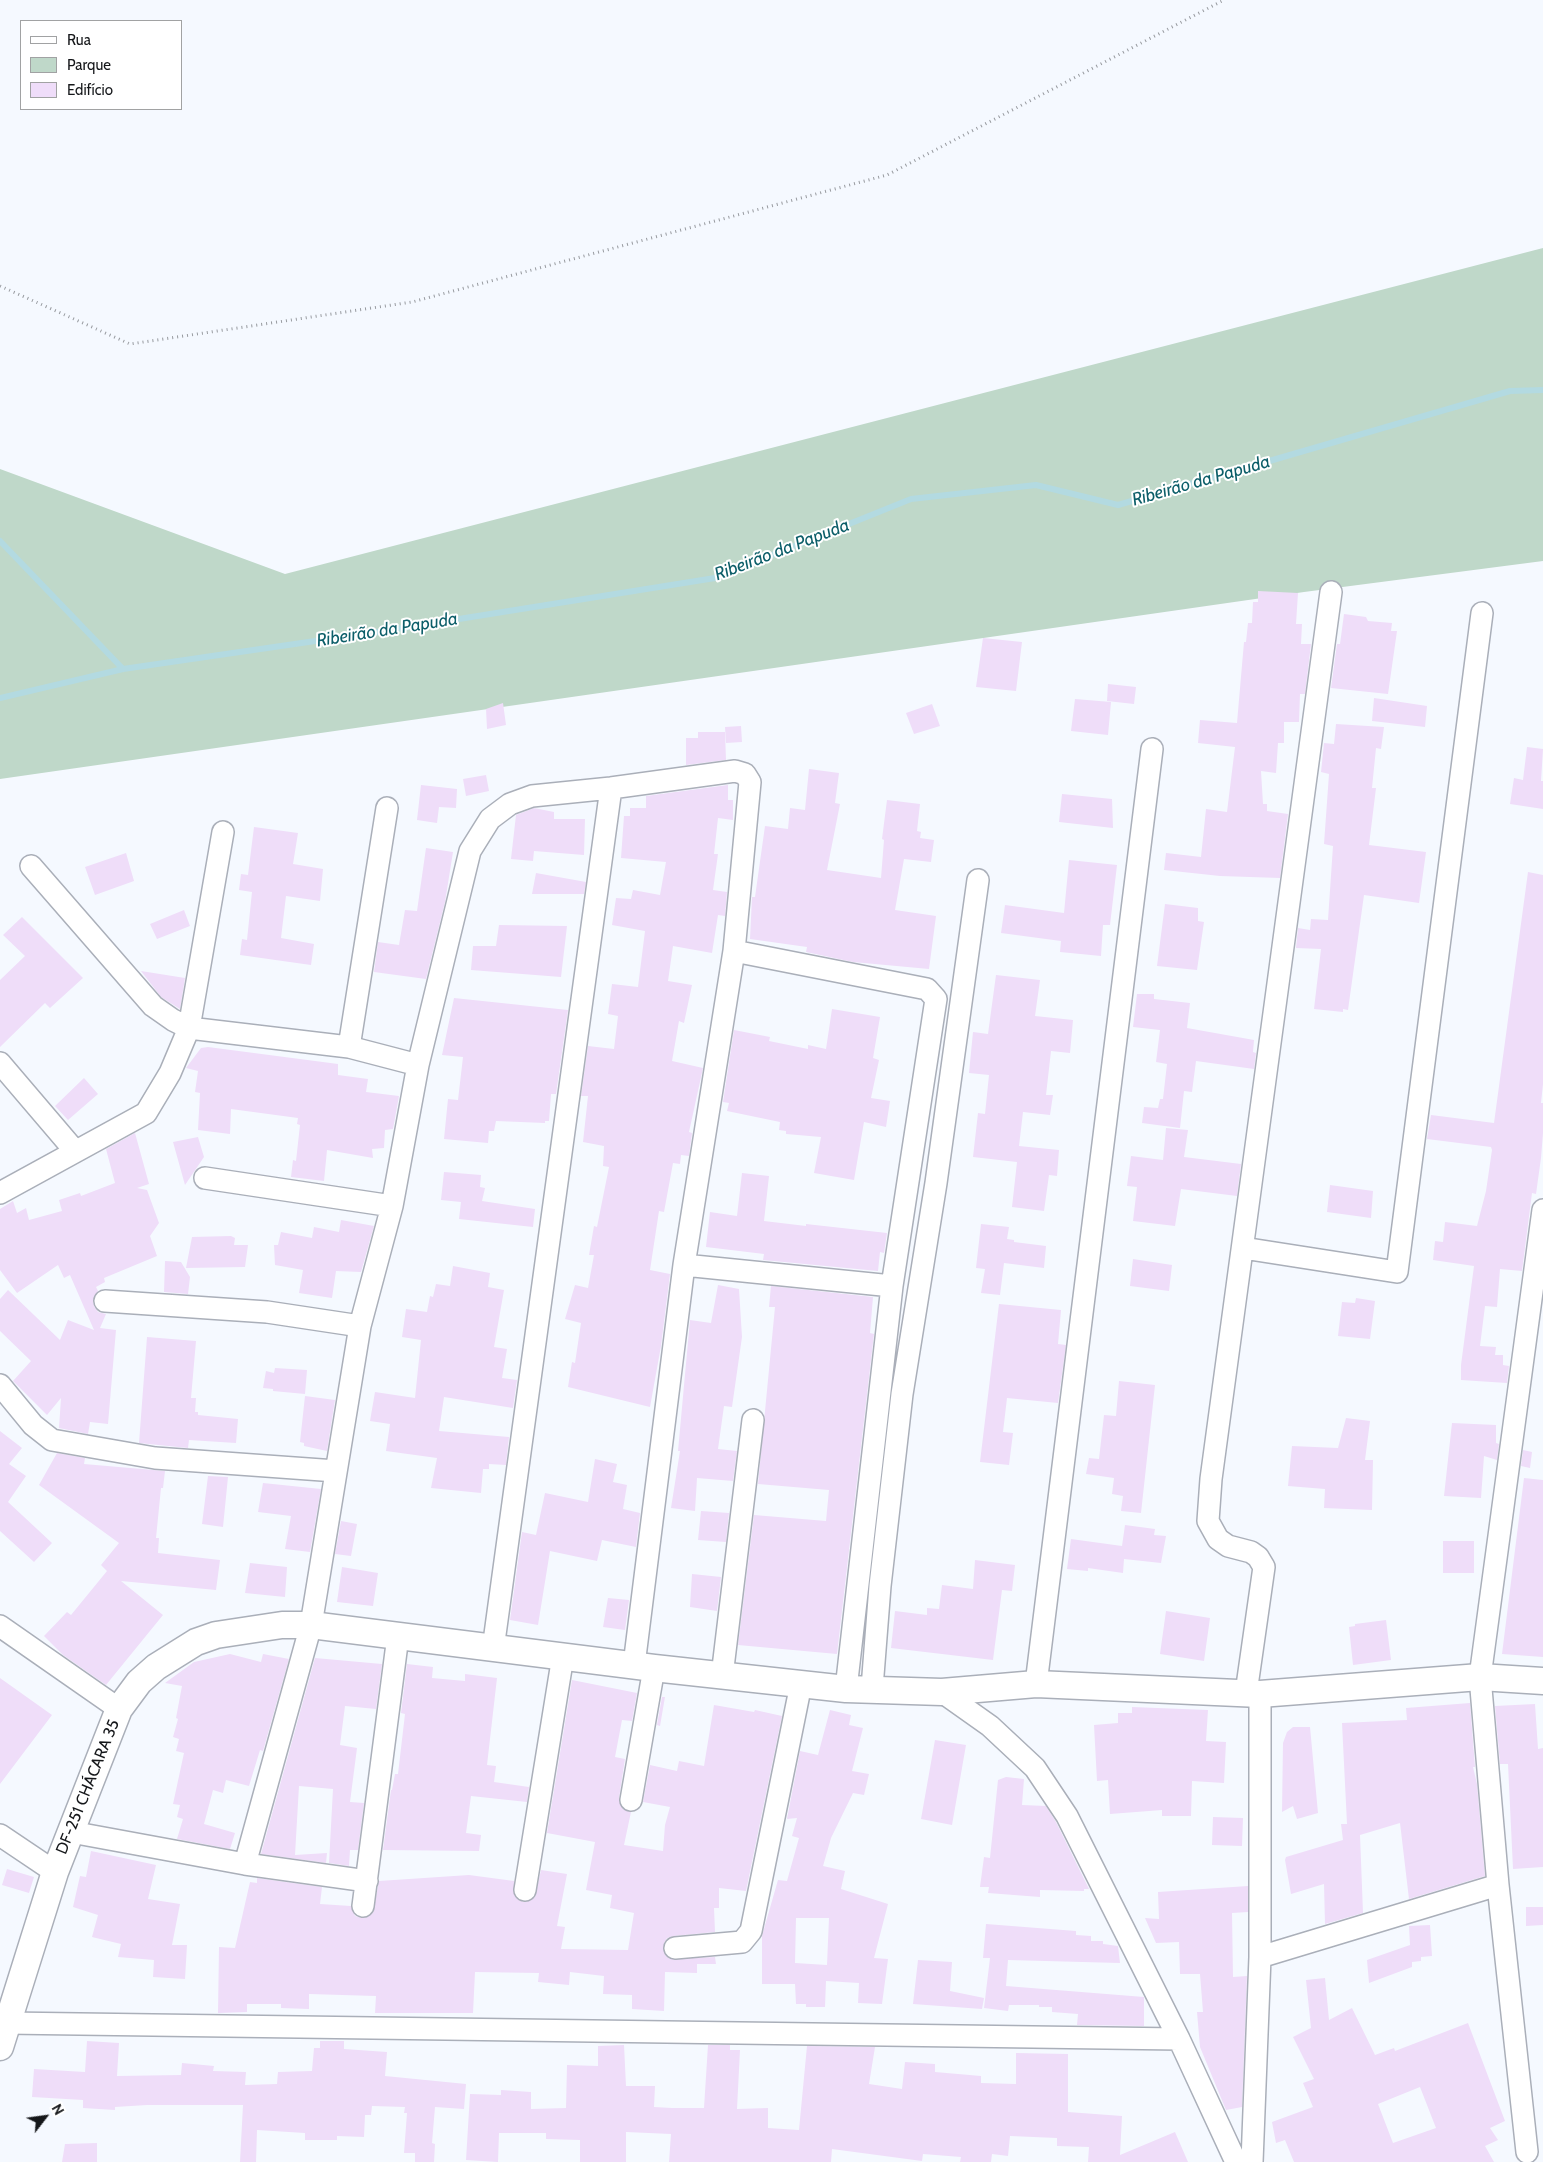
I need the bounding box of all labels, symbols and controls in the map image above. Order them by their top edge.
legend [20,20,182,110]
text: Rua [67,31,91,49]
text: Parque [67,56,111,74]
text: Edifício [67,81,113,99]
water label: Ribeirão da Papuda [1129,451,1273,511]
water label: Ribeirão da Papuda [712,514,852,586]
water label: Ribeirão da Papuda [315,608,459,652]
street label: DF-251 CHÁCARA 35 [52,1717,124,1857]
north arrow [20,2092,70,2142]
text: N [48,2101,68,2118]

